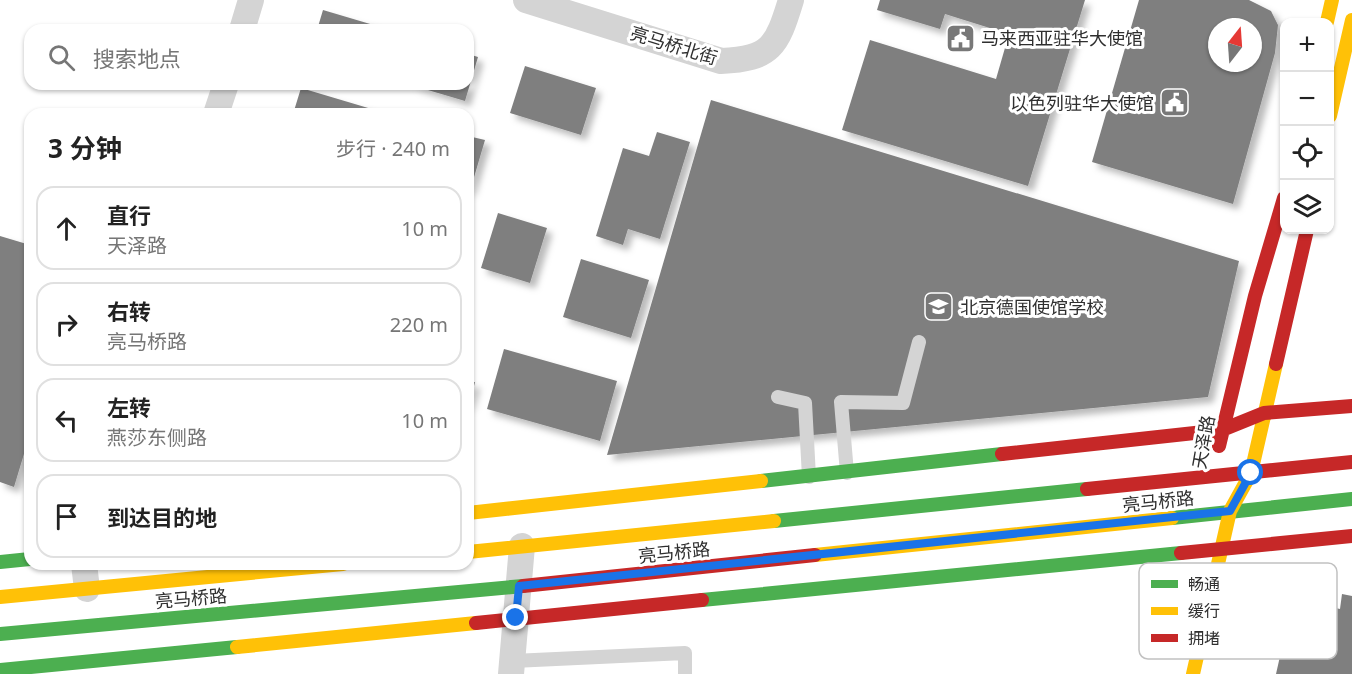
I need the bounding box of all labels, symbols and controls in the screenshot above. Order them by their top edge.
north arrow [1208,18,1262,72]
map controls [1280,18,1334,234]
button: + [1280,18,1334,72]
street label: 亮马桥北街 [627,20,721,70]
public building icon: 马来西亚驻华大使馆 [944,22,976,54]
search box [24,24,474,90]
place label: 马来西亚驻华大使馆 [981,26,1143,50]
icon: search [45,41,78,74]
text: 搜索地点 [93,43,181,73]
button: − [1280,72,1334,126]
public building icon: 以色列驻华大使馆 [1159,87,1191,119]
place label: 以色列驻华大使馆 [1010,91,1154,115]
button: locate [1280,126,1334,180]
text: 3 分钟 [48,130,122,166]
text: 步行 · 240 m [336,135,450,162]
button: layers [1280,180,1334,234]
text: 直行 [107,200,151,230]
icon: ahead [50,212,83,245]
text: 10 m [401,215,448,242]
text: 天泽路 [107,232,167,259]
school or university icon: 北京德国使馆学校 [923,291,955,323]
place label: 北京德国使馆学校 [960,295,1104,319]
text: 右转 [107,296,151,326]
icon: right [50,308,83,341]
text: 220 m [390,311,448,338]
text: 亮马桥路 [107,328,187,355]
text: 左转 [107,392,151,422]
icon: left [50,404,83,437]
text: 10 m [401,407,448,434]
street label: 天泽路 [1186,413,1220,471]
text: 燕莎东侧路 [107,424,207,451]
route start [1237,459,1263,485]
street label: 亮马桥路 [1121,485,1195,517]
icon: arrive [50,500,83,533]
text: 到达目的地 [107,502,217,532]
street label: 亮马桥路 [637,536,711,568]
legend [1139,563,1337,659]
text: 畅通 [1188,573,1220,595]
street label: 亮马桥路 [154,583,228,613]
text: 缓行 [1188,600,1220,622]
route end [502,604,528,630]
text: 拥堵 [1188,627,1220,649]

